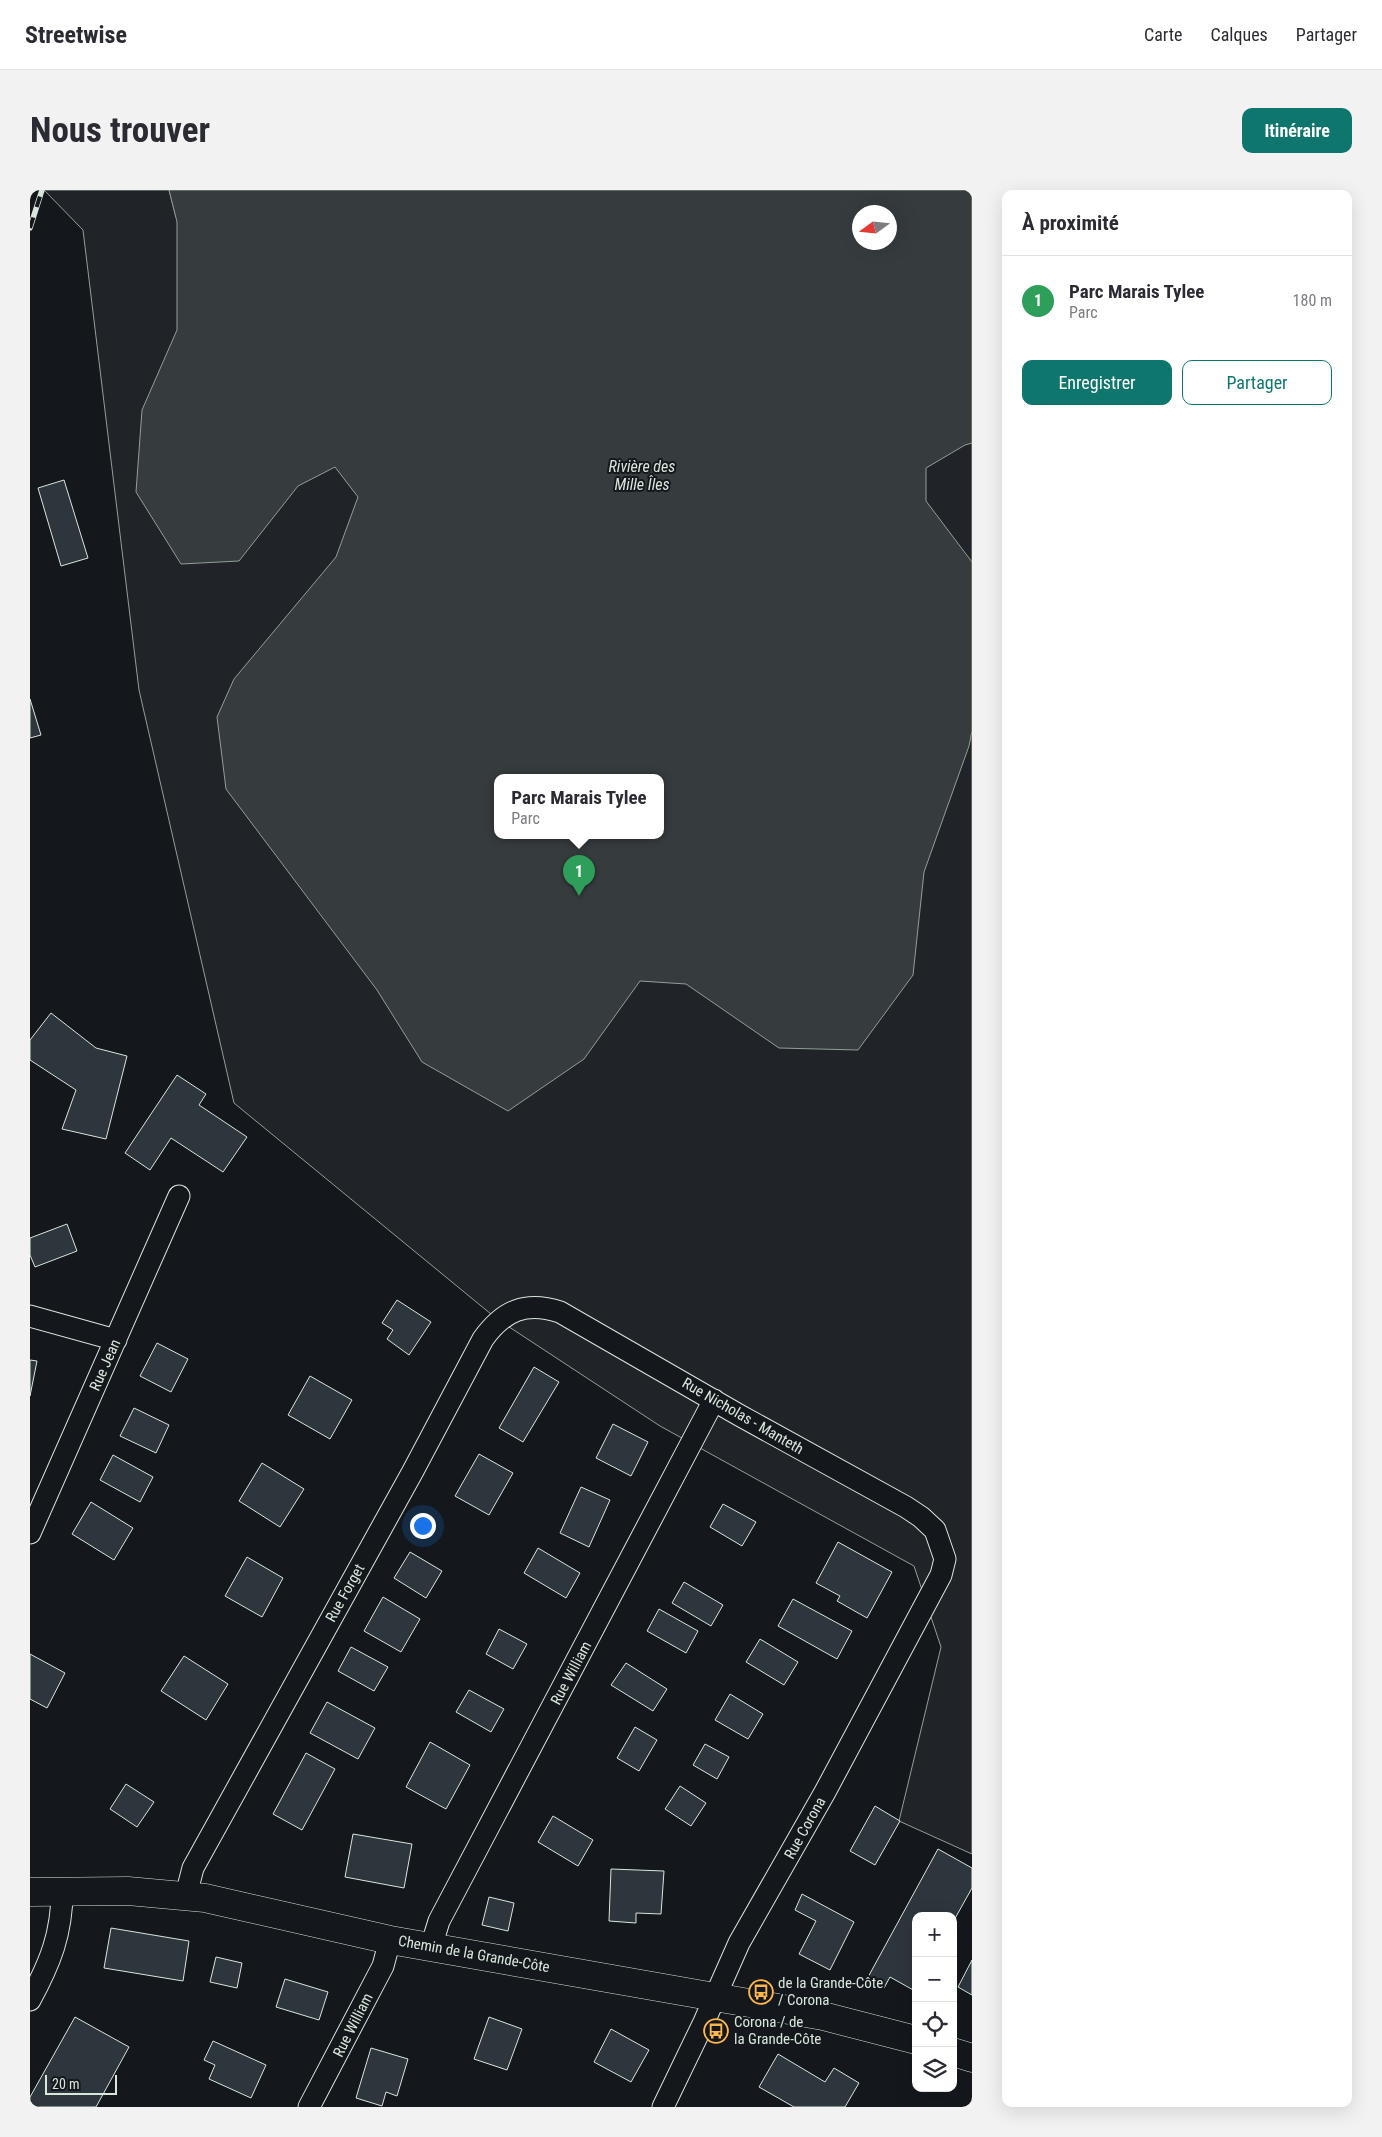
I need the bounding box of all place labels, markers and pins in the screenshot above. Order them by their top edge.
pin: 1 [563,855,595,896]
place label: de la Grande-Côte / Corona [778,1974,883,2009]
bus stop icon: de la Grande-Côte / Corona [748,1979,774,2005]
place label: Corona / de la Grande-Côte [734,2013,821,2048]
bus stop icon: Corona / de la Grande-Côte [703,2018,729,2044]

